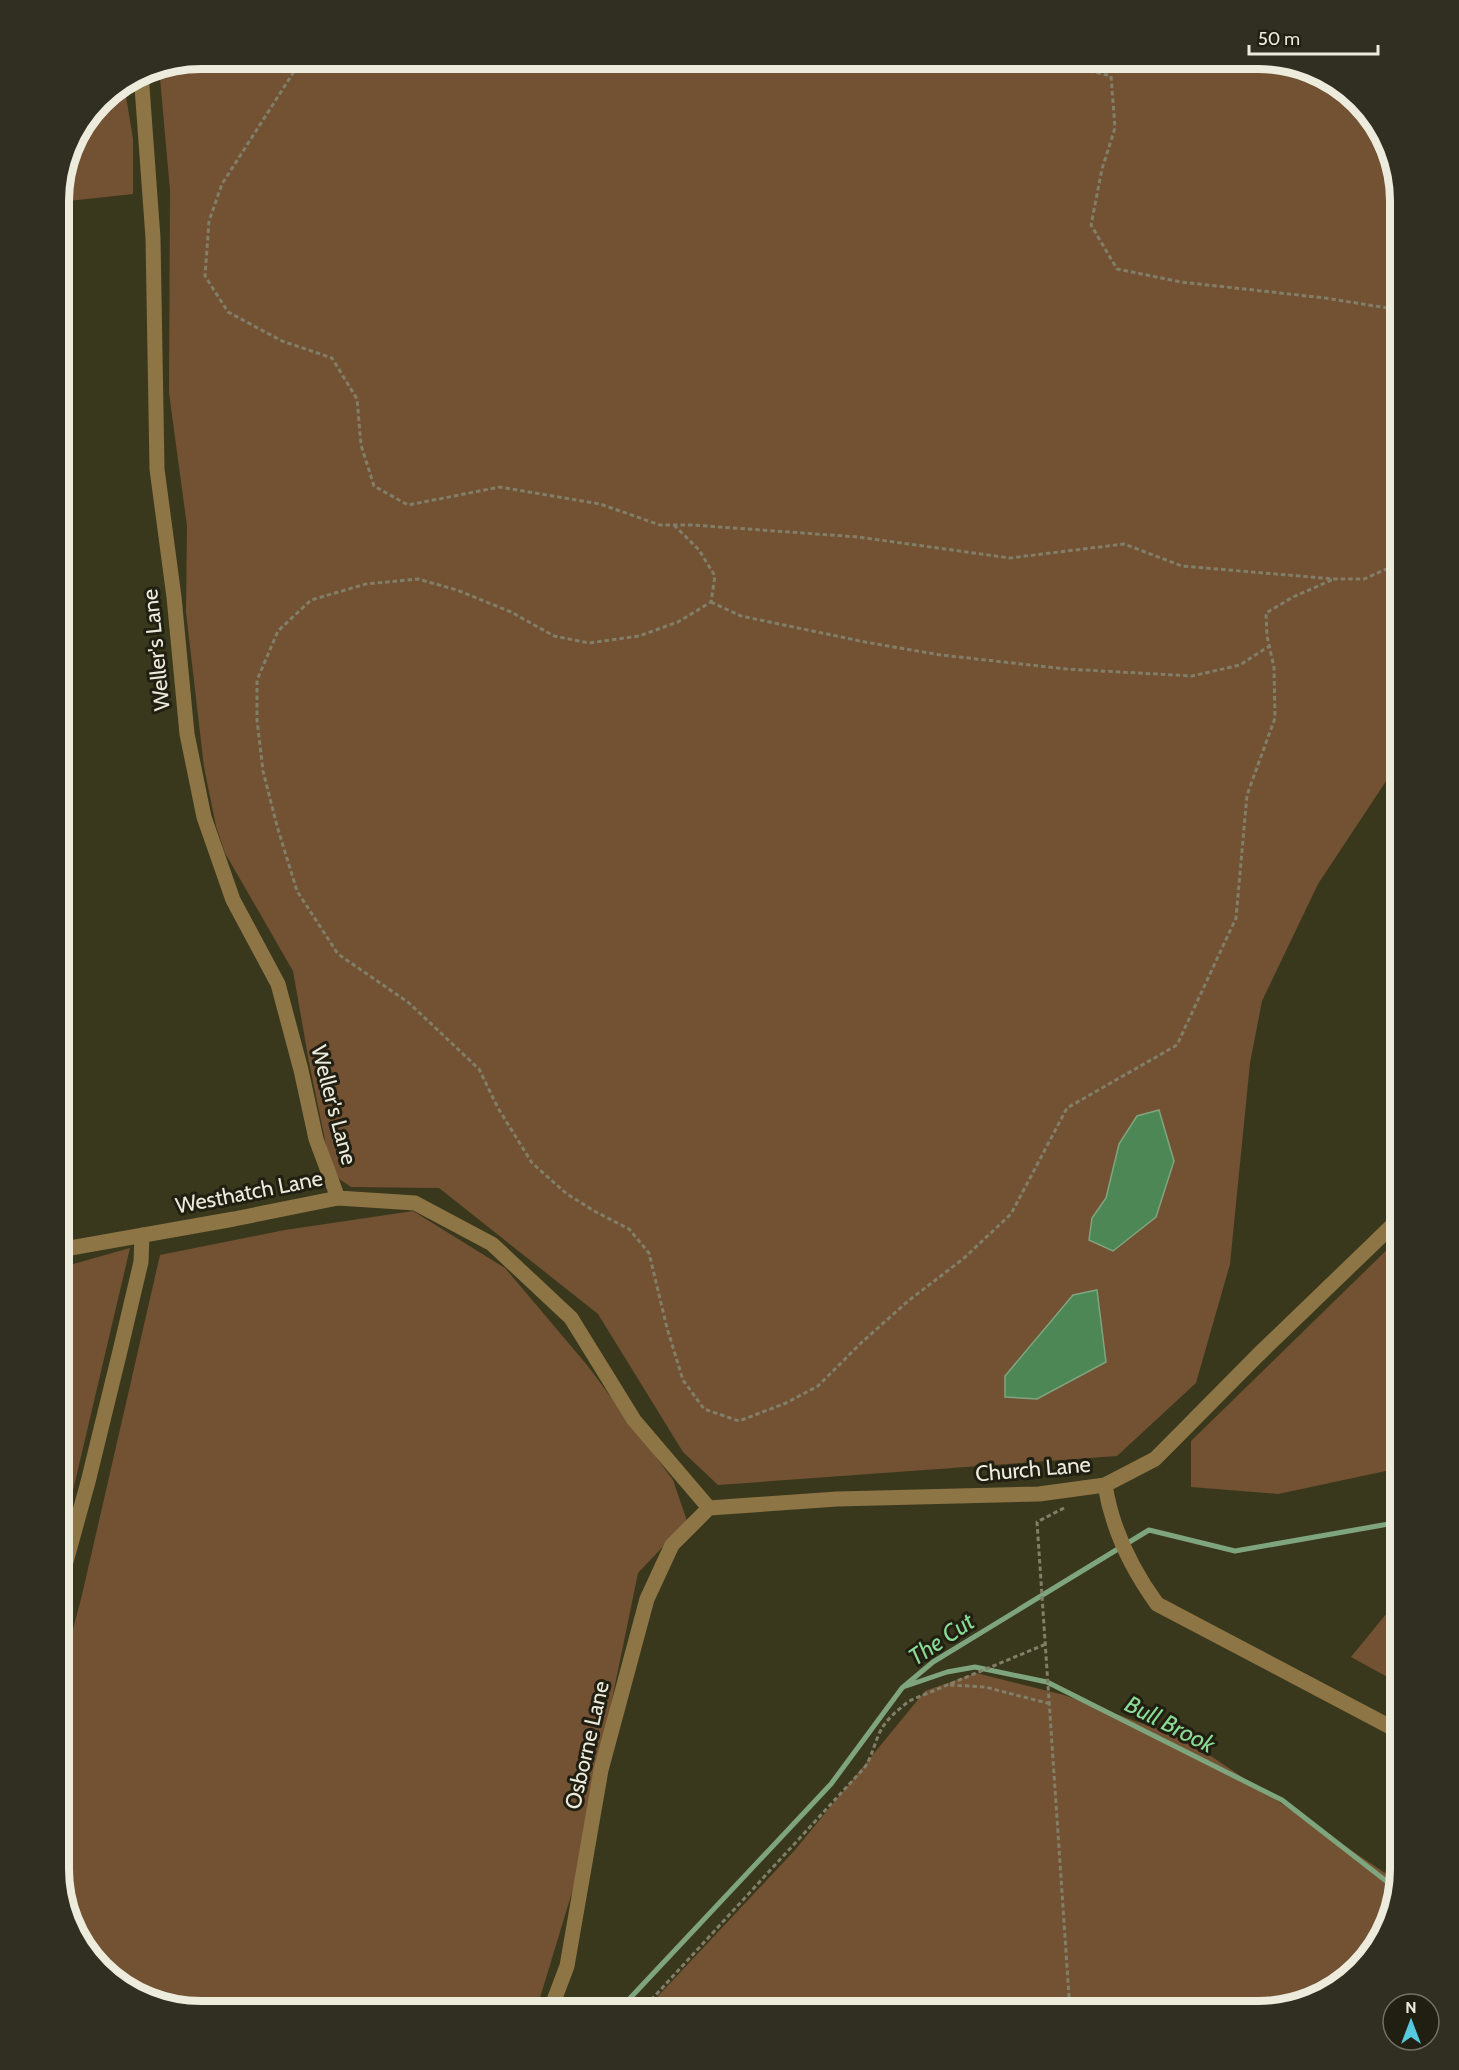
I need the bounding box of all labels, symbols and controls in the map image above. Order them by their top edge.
scale bar [1249,18,1378,56]
text: 50 m [1258,28,1300,50]
street label: Weller's Lane [136,588,176,712]
street label: Weller's Lane [305,1042,363,1168]
street label: Westhatch Lane [173,1164,325,1220]
street label: Church Lane [974,1451,1092,1487]
water label: The Cut [903,1606,980,1671]
street label: Osborne Lane [559,1678,615,1812]
water label: Bull Brook [1120,1689,1220,1759]
north arrow [1381,1992,1441,2052]
text: N [1405,1998,1417,2017]

